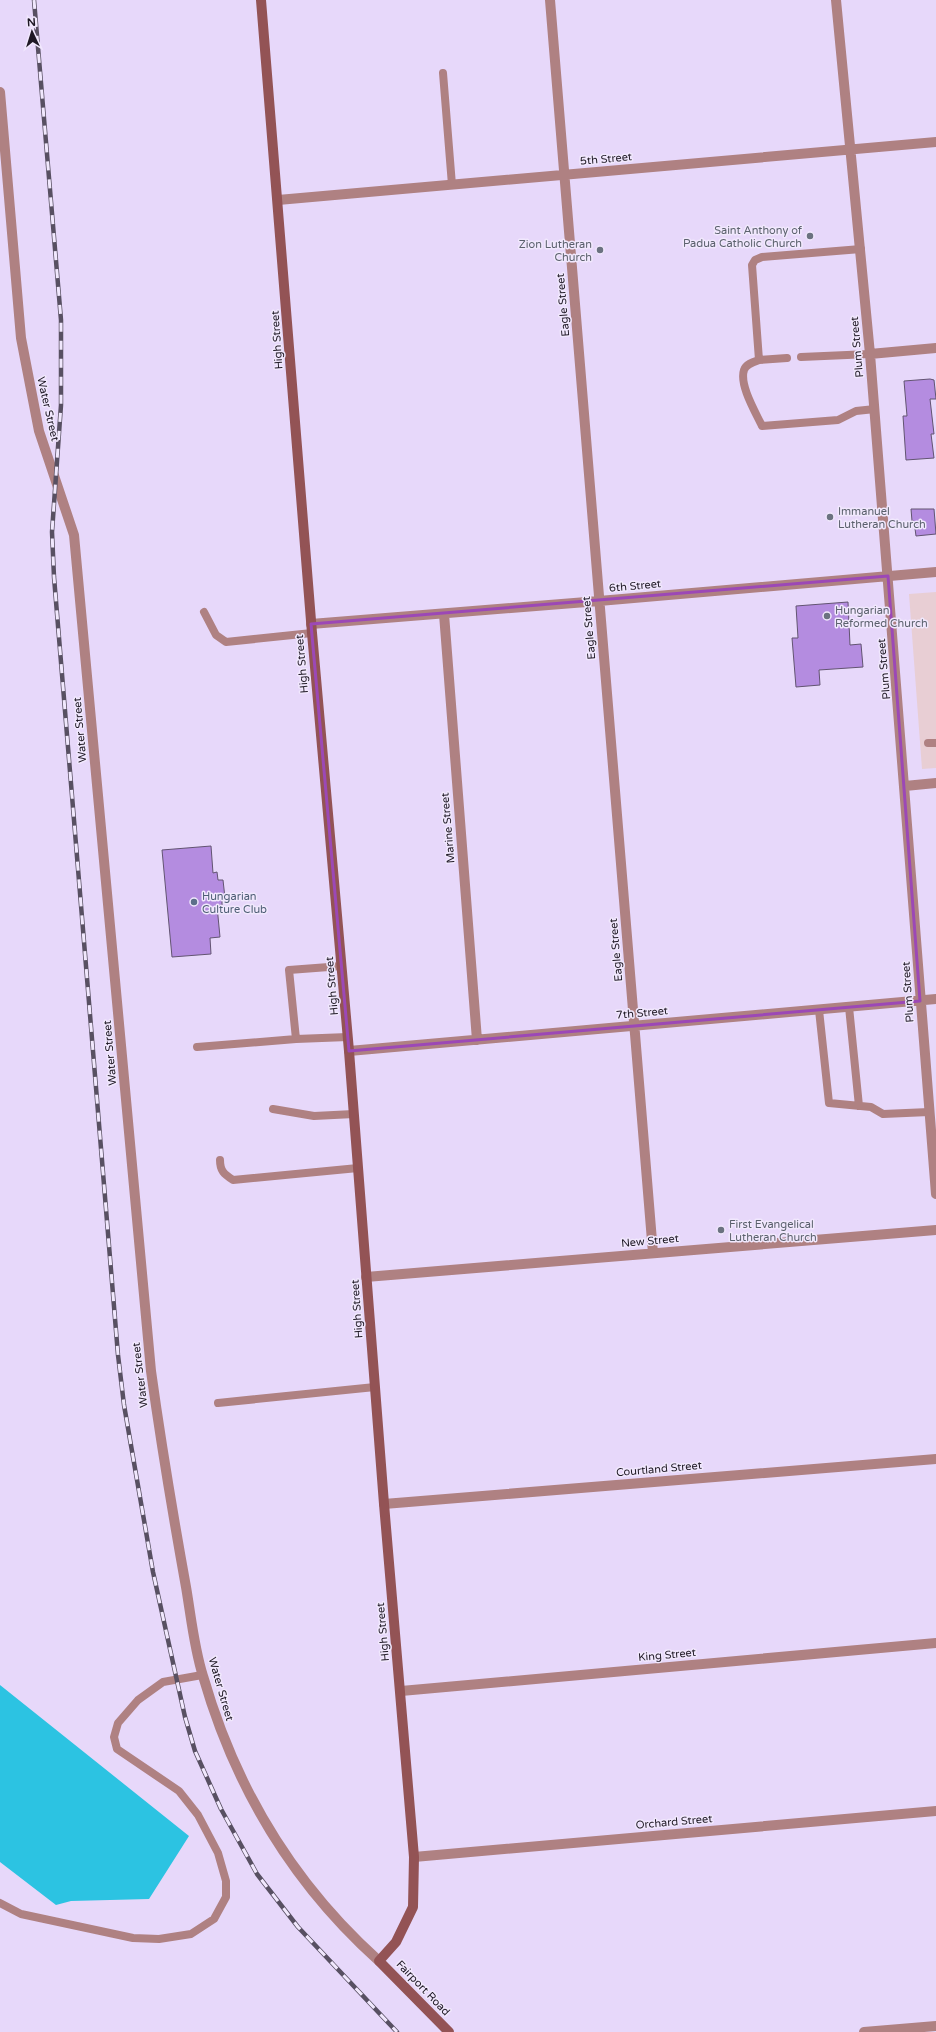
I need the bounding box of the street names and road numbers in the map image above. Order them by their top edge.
street label: 5th Street [579,150,633,168]
street label: Eagle Street [554,273,572,337]
street label: High Street [268,310,286,370]
street label: Plum Street [848,316,866,378]
street label: Water Street [34,376,62,442]
street label: 6th Street [608,577,662,595]
street label: Eagle Street [580,596,598,660]
street label: High Street [293,634,311,694]
street label: Plum Street [875,638,893,700]
street label: Water Street [71,697,89,763]
street label: Marine Street [438,792,458,864]
street label: Eagle Street [607,918,625,982]
street label: High Street [323,956,341,1016]
street label: Plum Street [899,961,917,1023]
street label: 7th Street [615,1004,669,1022]
street label: Water Street [101,1020,119,1086]
street label: New Street [621,1232,679,1250]
street label: High Street [348,1279,366,1339]
street label: Water Street [130,1342,150,1408]
street label: Courtland Street [616,1459,702,1479]
street label: High Street [374,1602,392,1662]
street label: King Street [638,1646,696,1664]
street label: Water Street [206,1656,236,1722]
street label: Orchard Street [635,1812,713,1832]
street label: Fairport Road [393,1958,453,2018]

